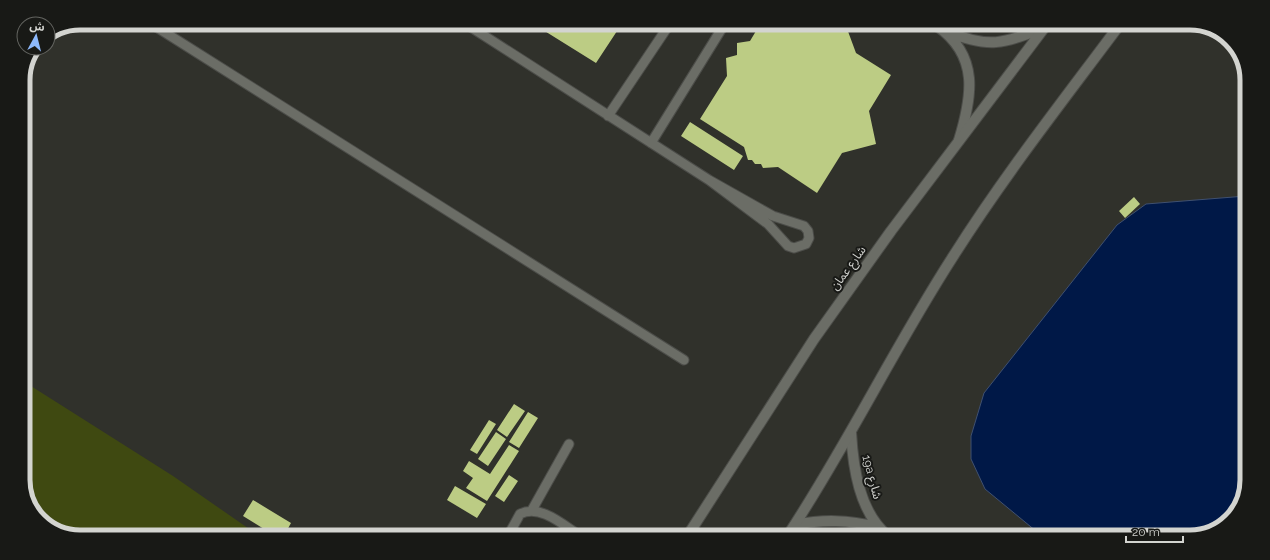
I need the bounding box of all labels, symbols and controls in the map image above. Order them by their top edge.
north arrow [16,16,56,56]
text: ش [29,19,45,34]
street label: شارع عمان [827,243,870,294]
street label: 19a شارع [857,453,885,501]
scale bar [1126,518,1183,544]
text: 20 m [1132,525,1160,539]

